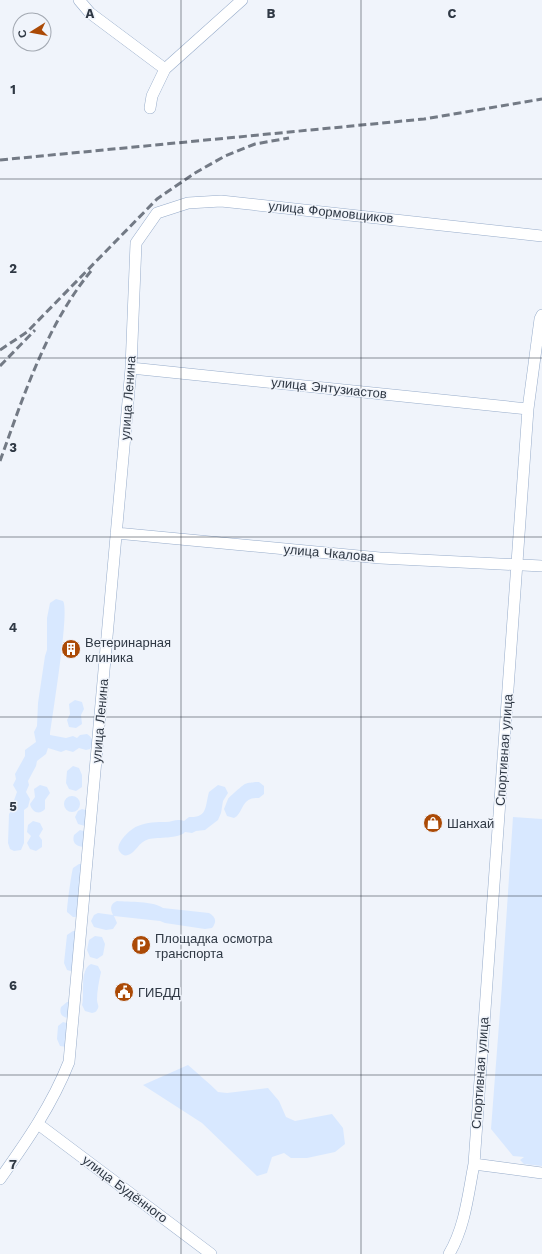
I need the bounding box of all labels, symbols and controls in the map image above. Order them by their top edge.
text: A [86,6,95,21]
text: B [267,6,276,21]
text: C [448,6,457,21]
north arrow [12,12,52,52]
text: С [16,29,30,39]
text: 1 [10,82,16,97]
street label: улица Формовщиков [268,198,394,226]
text: 2 [9,261,17,276]
street label: улица Ленина [118,354,138,441]
street label: улица Энтузиастов [270,374,388,402]
text: 3 [9,440,17,455]
street label: улица Чкалова [283,542,376,565]
text: 4 [9,620,18,635]
place label: Ветеринарная клиника [85,635,171,665]
building icon: Ветеринарная клиника [60,638,82,660]
street label: улица Ленина [89,677,111,764]
street label: Спортивная улица [493,693,515,807]
text: 5 [9,799,17,814]
shop icon: Шанхай [422,812,444,834]
place label: Шанхай [447,816,494,831]
place label: Площадка осмотра транспорта [155,931,273,961]
parking icon: Площадка осмотра транспорта [130,934,152,956]
text: 6 [9,978,17,993]
public building icon: ГИБДД [113,981,135,1003]
place label: ГИБДД [138,985,181,1000]
street label: Спортивная улица [469,1016,491,1130]
street label: улица Будённого [80,1152,170,1226]
text: 7 [9,1157,17,1172]

